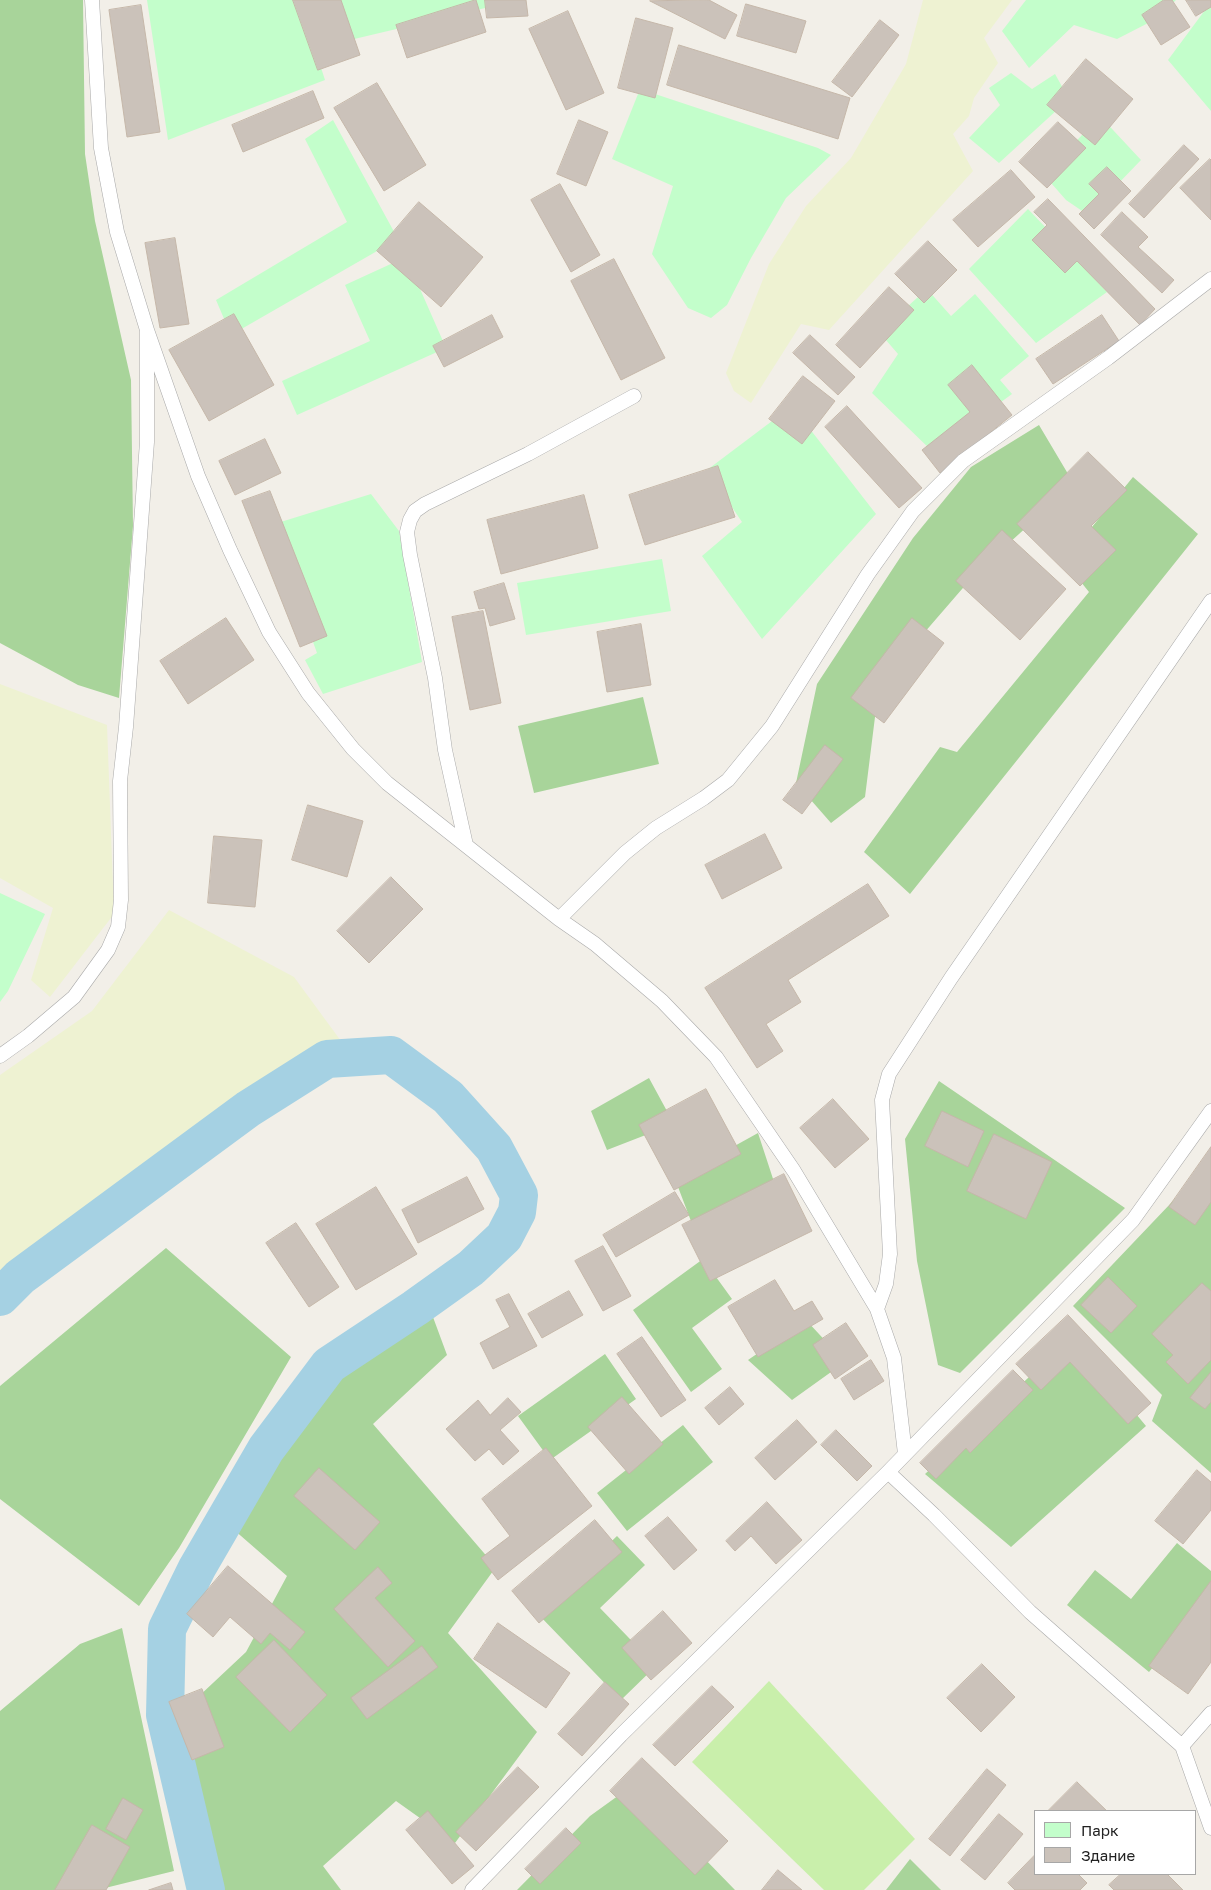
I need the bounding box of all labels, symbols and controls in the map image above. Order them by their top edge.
legend [1034,1810,1196,1875]
text: Парк [1081,1821,1119,1839]
text: Здание [1081,1846,1135,1864]

